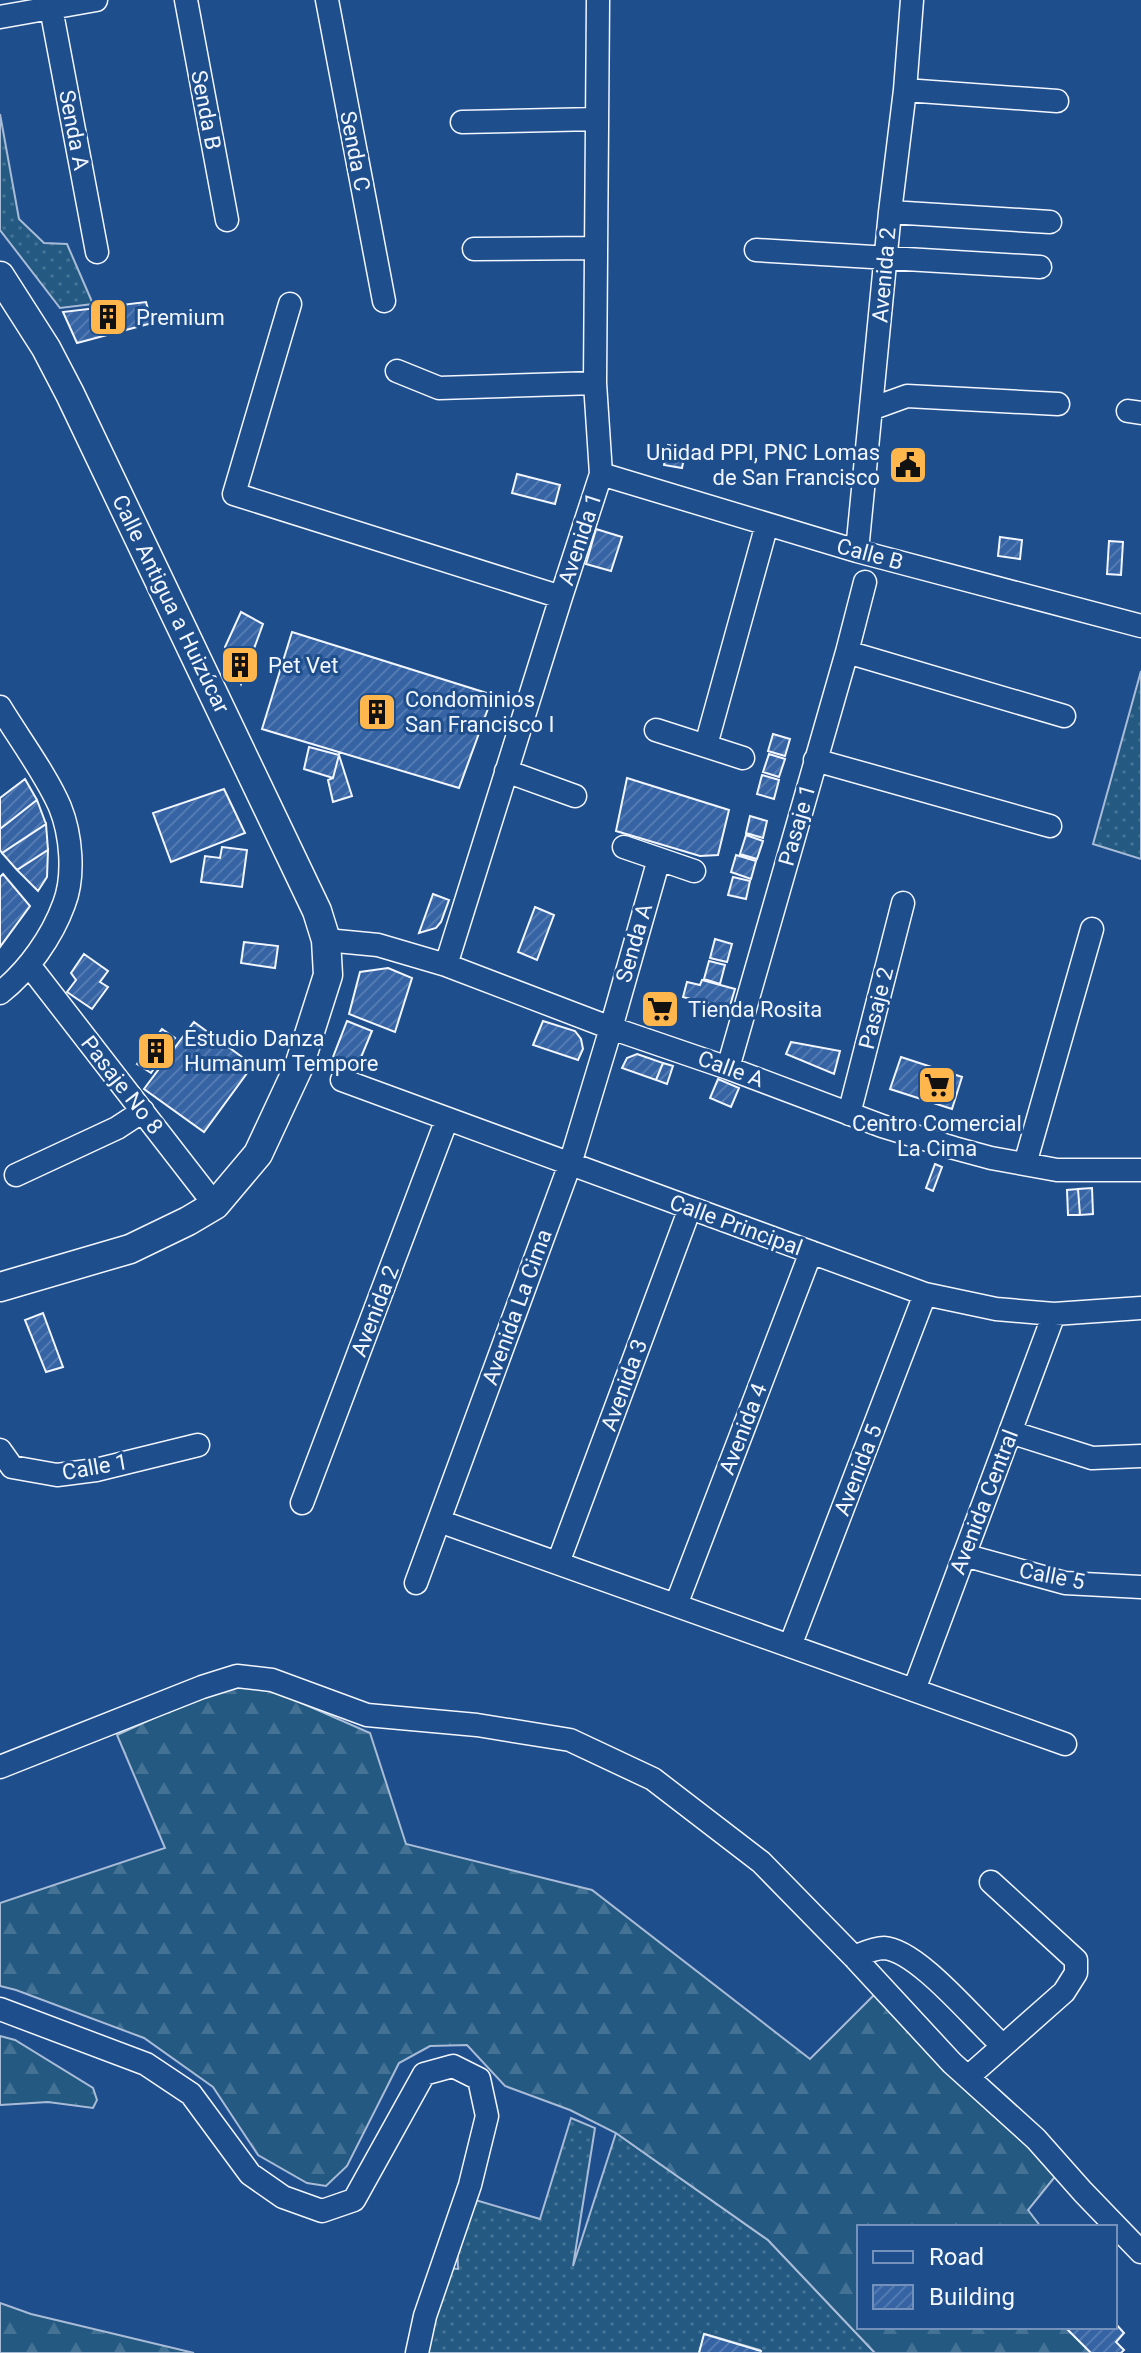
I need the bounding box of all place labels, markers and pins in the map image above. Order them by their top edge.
building icon: Premium [87,296,129,338]
place label: Premium [136,305,225,330]
place label: Unidad PPI, PNC Lomas de San Francisco [646,440,880,490]
public building icon: Unidad PPI, PNC Lomas de San Francisco [887,444,929,486]
building icon: Pet Vet [219,644,261,686]
place label: Pet Vet [268,653,338,678]
place label: Condominios San Francisco I [405,687,554,737]
building icon: Condominios San Francisco I [356,691,398,733]
supermarket icon: Tienda Rosita [639,988,681,1030]
place label: Tienda Rosita [688,997,822,1022]
place label: Estudio Danza Humanum Tempore [184,1026,379,1076]
building icon: Estudio Danza Humanum Tempore [135,1030,177,1072]
supermarket icon: Centro Comercial La Cima [916,1064,958,1106]
place label: Centro Comercial La Cima [852,1111,1022,1161]

